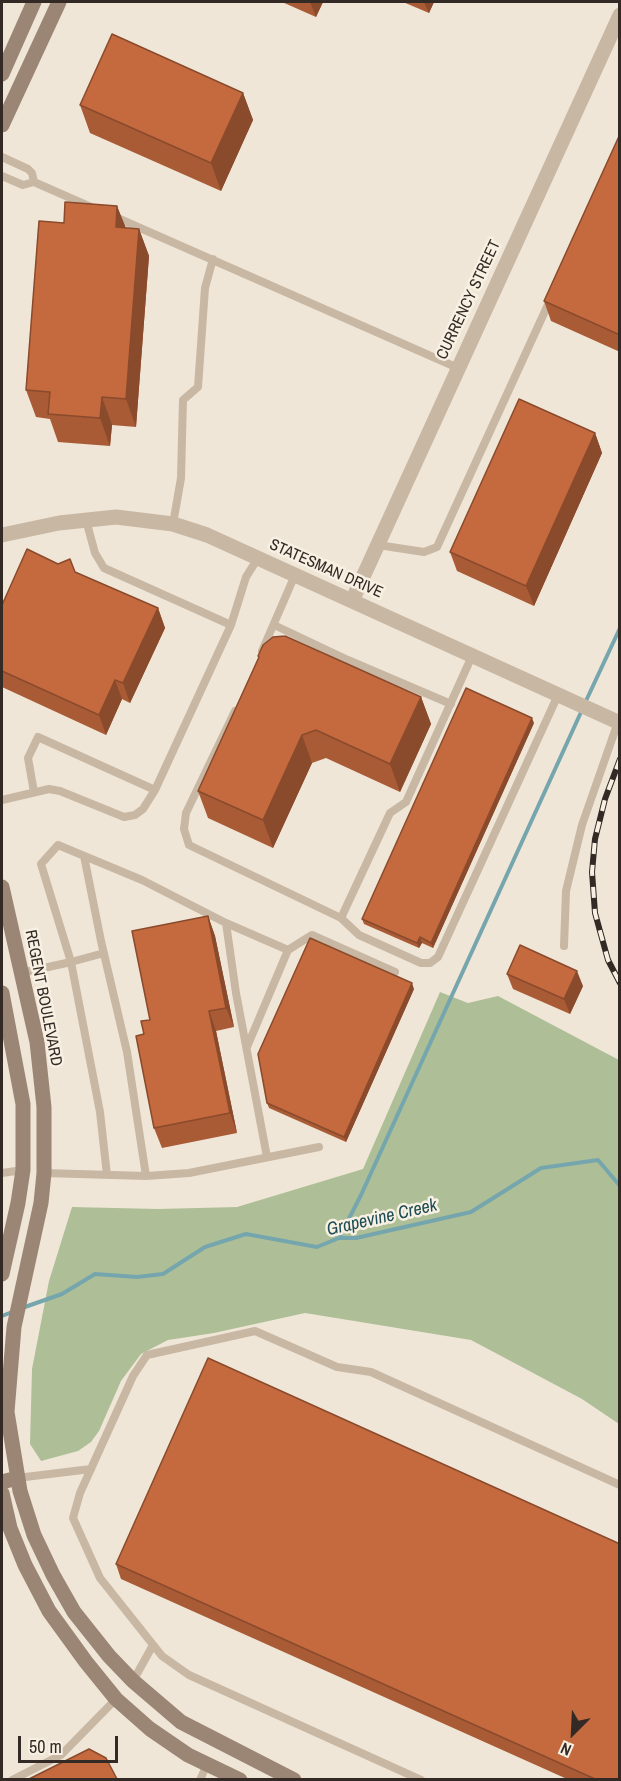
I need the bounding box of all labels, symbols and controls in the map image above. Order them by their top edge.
street label: CURRENCY STREET [433,237,505,363]
street label: STATESMAN DRIVE [266,535,386,603]
street label: REGENT BOULEVARD [20,928,66,1068]
water label: Grapevine Creek [325,1195,439,1241]
north arrow [543,1703,603,1763]
scale bar [21,1724,122,1762]
text: 50 m [29,1734,62,1759]
text: N [557,1737,574,1761]

